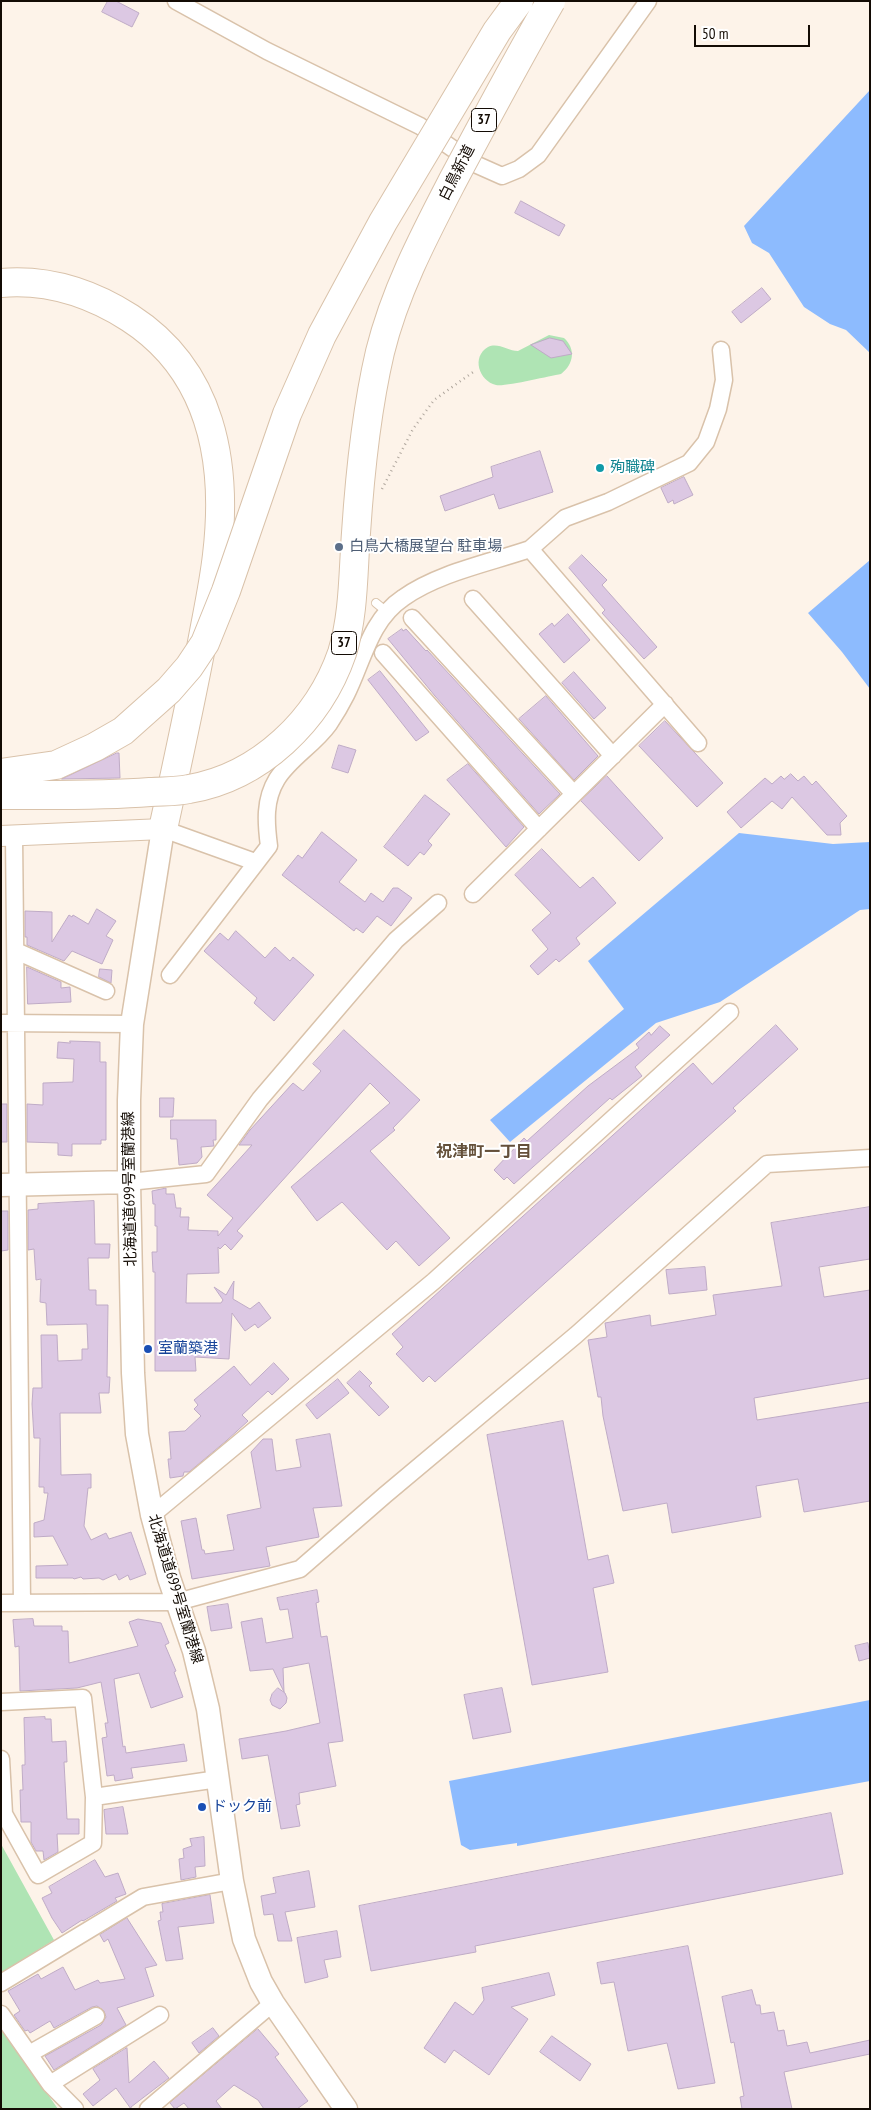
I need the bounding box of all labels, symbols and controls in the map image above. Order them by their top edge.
scale bar [696,15,812,47]
text: 50 m [702,24,728,43]
road number: 37 [472,108,496,132]
street label: 白鳥新道 [435,142,479,204]
place label: 殉職碑 [610,459,655,477]
marker: 殉職碑 [594,462,606,474]
place label: 白鳥大橋展望台 駐車場 [349,538,502,556]
marker: 白鳥大橋展望台 駐車場 [333,541,345,553]
road number: 37 [332,632,356,654]
street label: 北海道道699号室蘭港線 [120,1111,140,1267]
district label: 祝津町一丁目 [436,1142,532,1162]
place label: 室蘭築港 [158,1340,218,1358]
marker: 室蘭築港 [142,1343,154,1355]
street label: 北海道道699号室蘭港線 [144,1512,206,1666]
place label: ドック前 [212,1798,272,1816]
marker: ドック前 [196,1801,208,1813]

